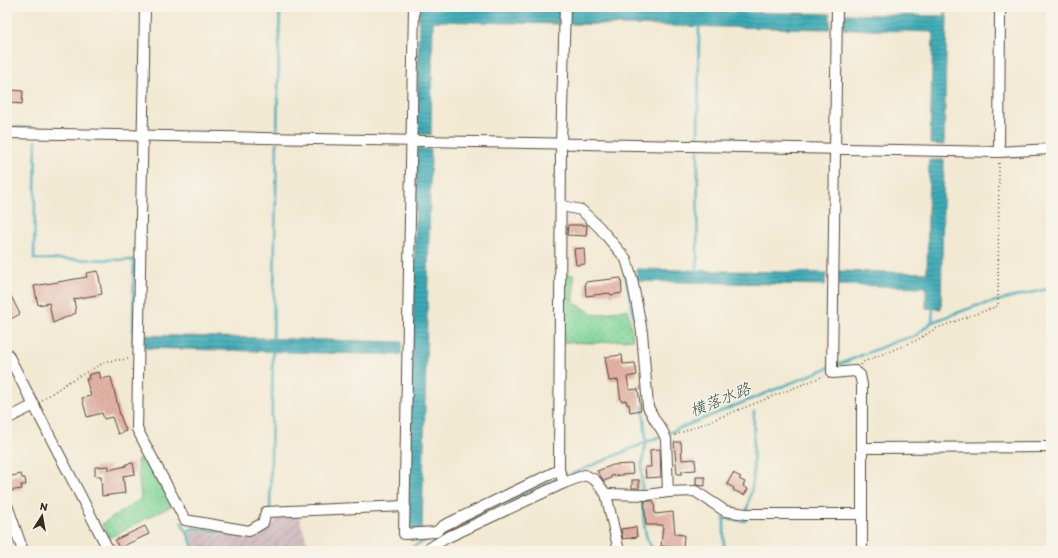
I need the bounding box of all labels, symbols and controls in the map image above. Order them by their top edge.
water label: 横落水路 [687,378,754,420]
north arrow [22,496,62,536]
text: N [39,500,49,514]

